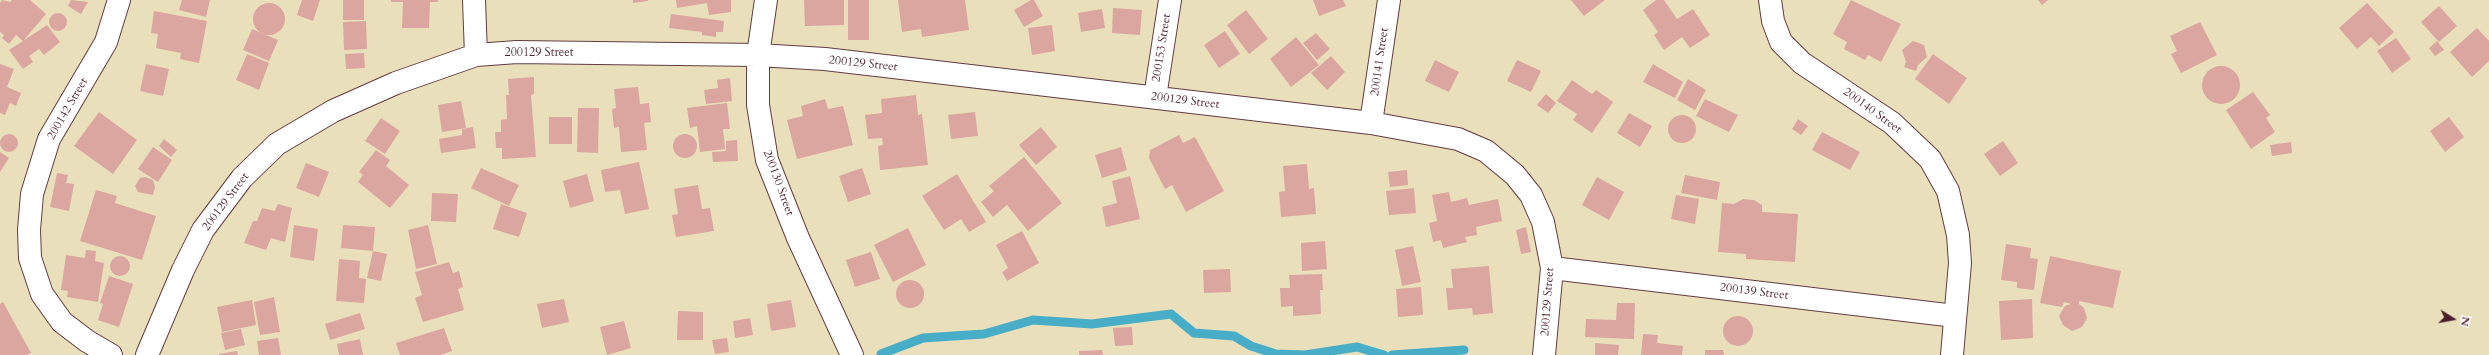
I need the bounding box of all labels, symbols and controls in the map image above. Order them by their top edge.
street label: 200153 Street [1149,13,1175,83]
street label: 200141 Street [1368,27,1392,97]
street label: 200129 Street [505,46,573,60]
street label: 200129 Street [828,53,898,75]
street label: 200142 Street [45,76,91,142]
street label: 200140 Street [1840,85,1904,137]
street label: 200129 Street [1150,90,1220,112]
street label: 200130 Street [759,148,797,218]
street label: 200129 Street [199,170,253,234]
street label: 200129 Street [1538,267,1558,337]
street label: 200139 Street [1719,281,1789,303]
north arrow [2433,299,2473,339]
text: N [2457,315,2474,327]

